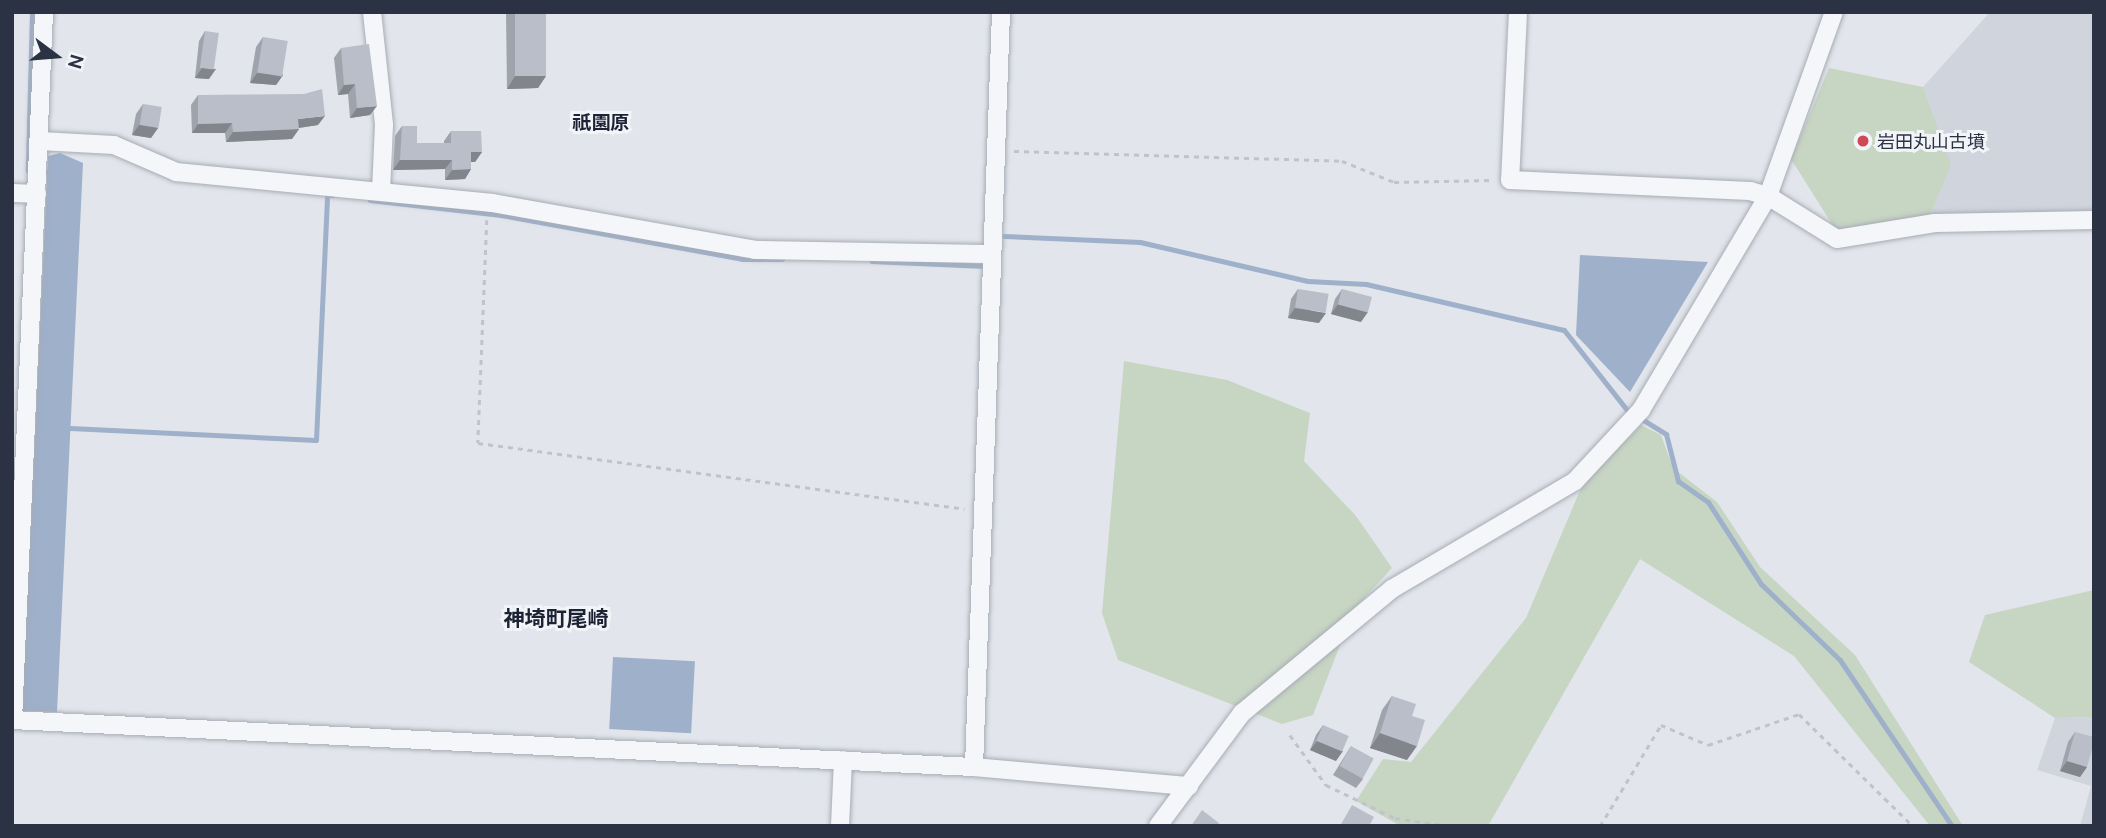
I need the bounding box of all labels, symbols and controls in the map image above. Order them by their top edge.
north arrow [21,21,91,91]
text: N [64,52,89,72]
district label: 祇園原 [573,112,629,134]
place label: 岩田丸山古墳 [1877,130,1985,152]
marker: 岩田丸山古墳 [1855,133,1871,149]
district label: 神埼町尾崎 [504,605,608,631]

